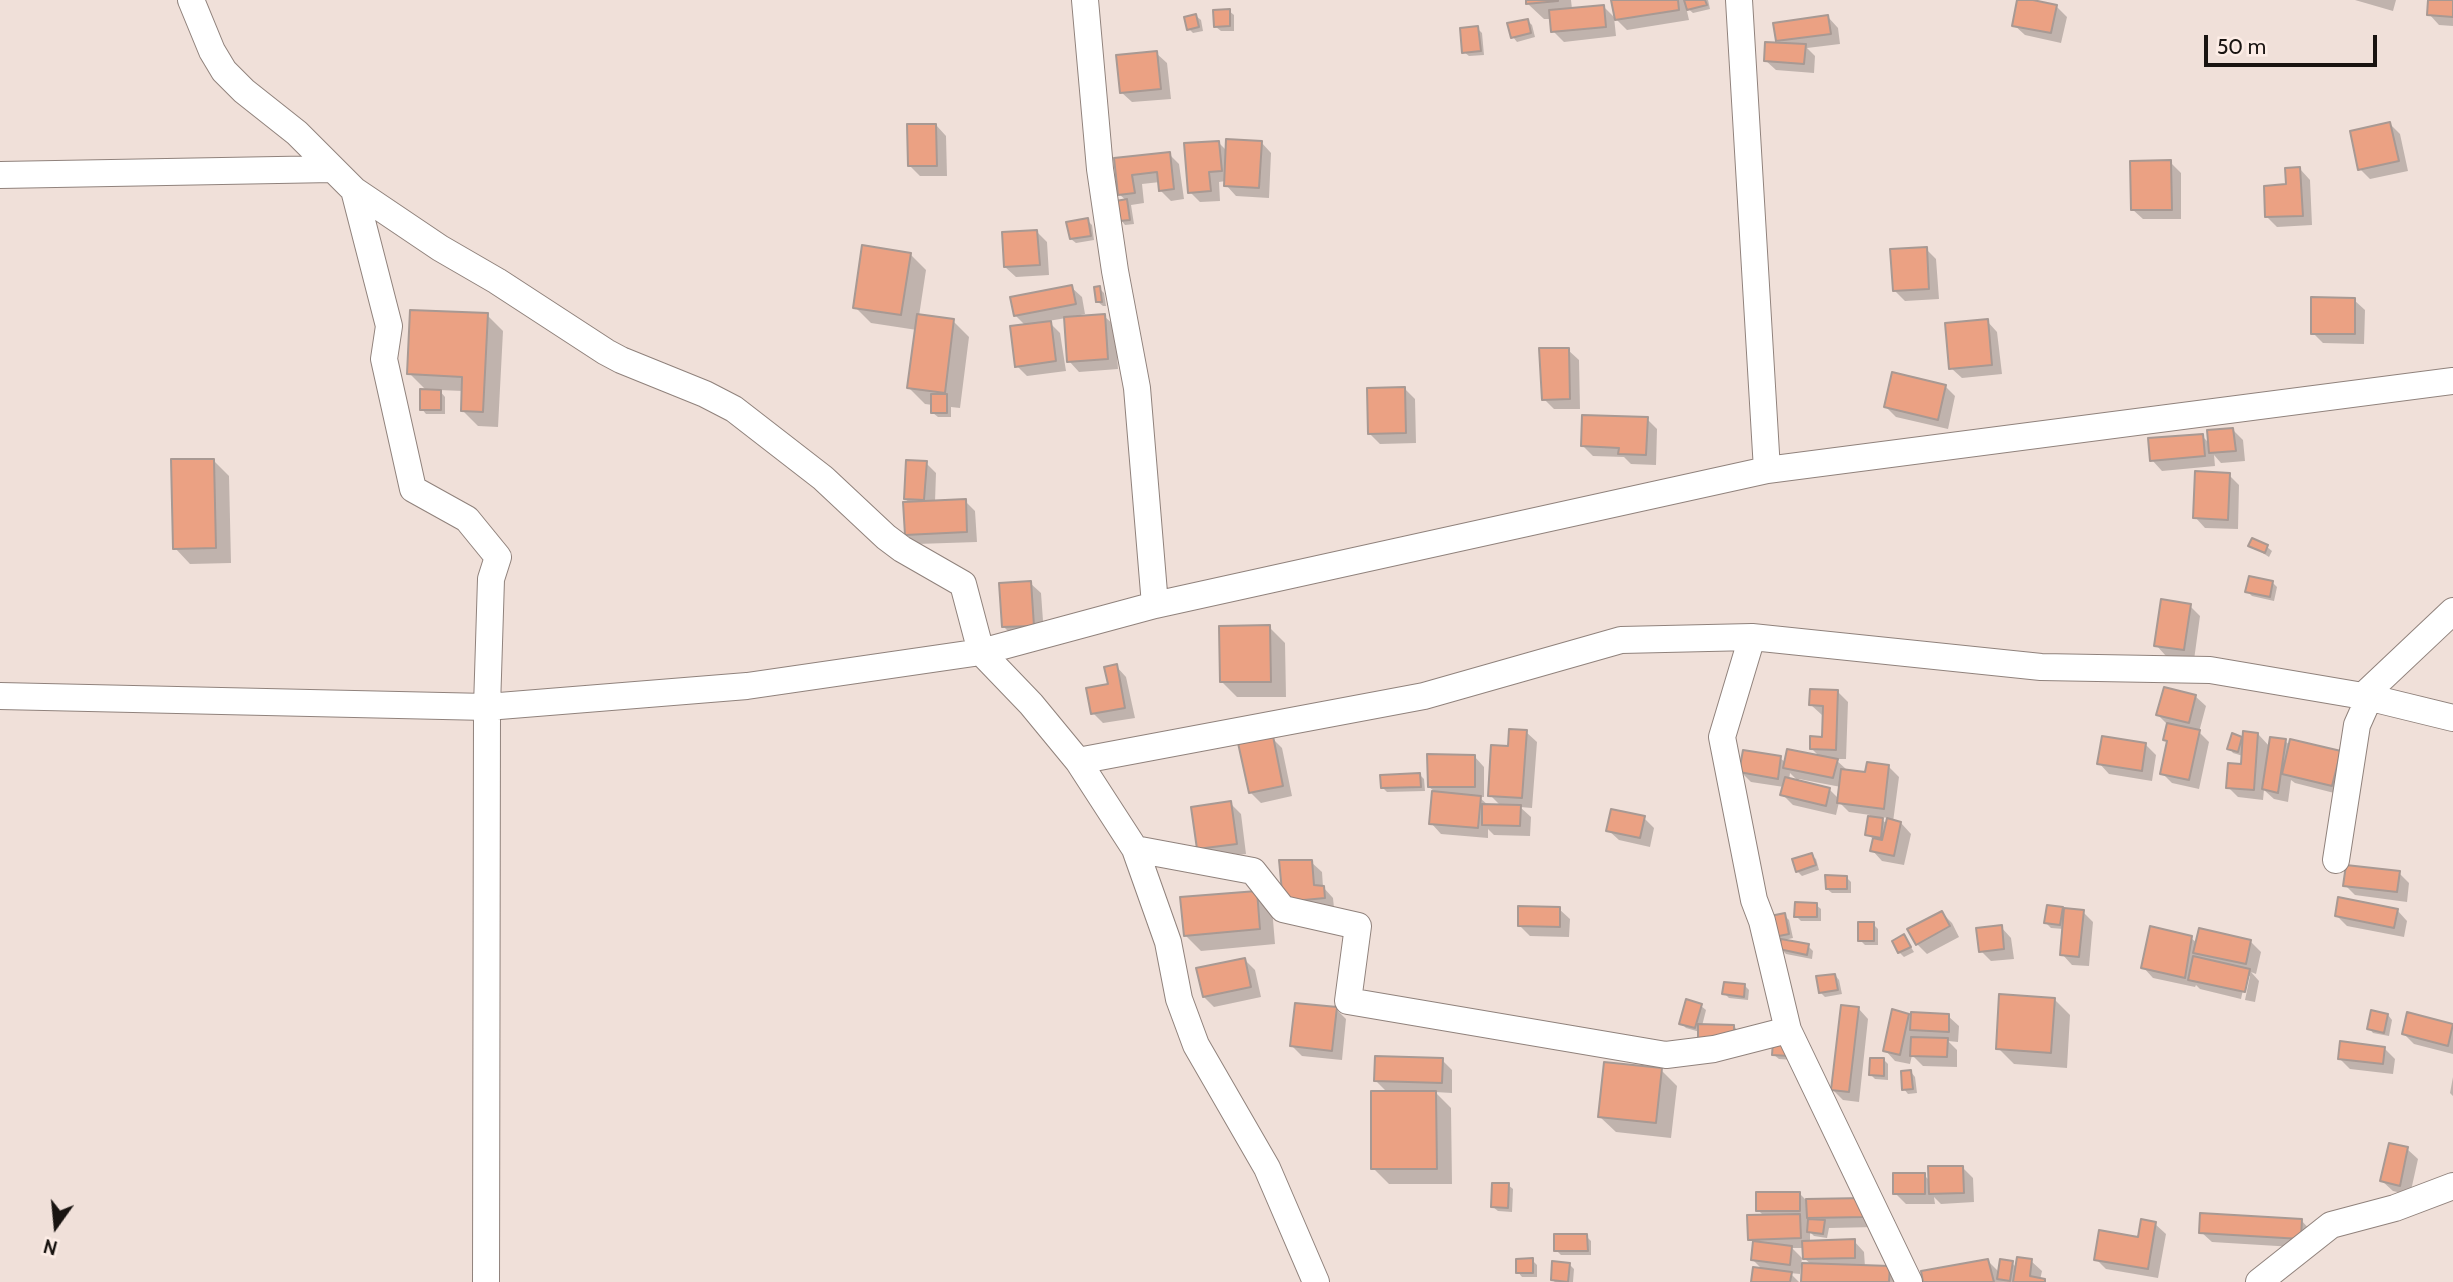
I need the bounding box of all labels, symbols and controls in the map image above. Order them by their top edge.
scale bar [2208,21,2381,65]
text: 50 m [2217,34,2266,59]
north arrow [21,1191,91,1261]
text: N [41,1234,60,1260]

